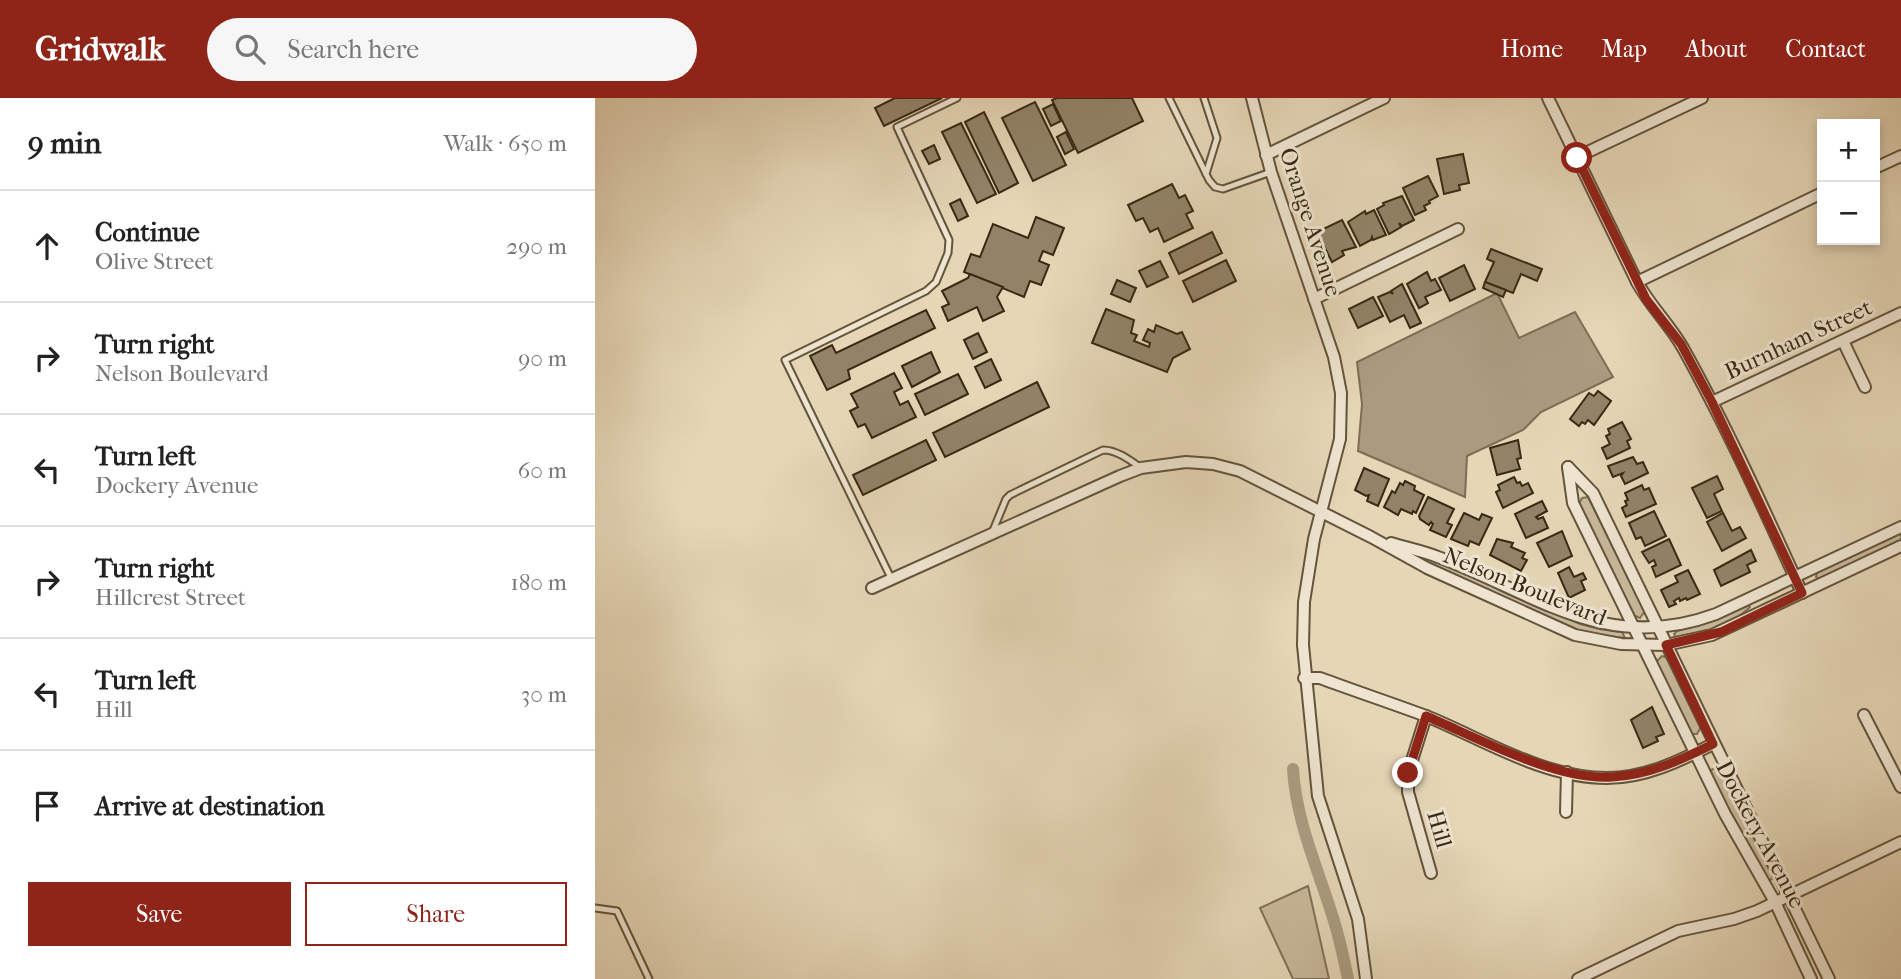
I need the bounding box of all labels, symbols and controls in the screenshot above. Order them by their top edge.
search box [207,18,697,81]
text: Gridwalk [35,30,165,69]
icon: search [231,30,269,68]
text: Search here [287,34,419,65]
text: Home [1501,35,1563,63]
text: Map [1601,35,1647,63]
text: About [1685,35,1747,63]
text: Contact [1785,35,1866,63]
map controls [1817,119,1880,245]
button: + [1817,119,1880,182]
text: 9 min [28,126,101,161]
text: Walk · 650 m [444,130,567,157]
route start [1561,142,1592,173]
street label: Orange Avenue [1274,144,1347,300]
button: − [1817,182,1880,245]
text: Continue [95,217,200,248]
icon: ahead [28,227,66,265]
text: 290 m [506,233,567,260]
text: Olive Street [95,248,214,275]
street label: Burnham Street [1720,294,1876,385]
text: Turn right [95,329,215,360]
icon: right [28,339,66,377]
text: 90 m [518,345,567,372]
text: Nelson Boulevard [95,360,269,387]
text: Turn left [95,441,196,472]
icon: left [28,451,66,489]
text: 60 m [518,457,567,484]
text: Dockery Avenue [95,472,258,499]
street label: Nelson Boulevard [1439,541,1611,632]
text: Turn right [95,553,215,584]
icon: right [28,563,66,601]
text: 180 m [510,569,567,596]
text: Hillcrest Street [95,584,246,611]
text: Turn left [95,665,196,696]
icon: left [28,675,66,713]
text: 30 m [521,681,567,708]
text: Hill [95,696,133,723]
street label: Dockery Avenue [1710,756,1811,913]
route end [1392,757,1423,788]
icon: arrive [28,787,66,825]
text: Arrive at destination [95,791,325,822]
street label: Hill [1421,807,1458,852]
button: Save [28,882,291,946]
button: Share [305,882,567,946]

